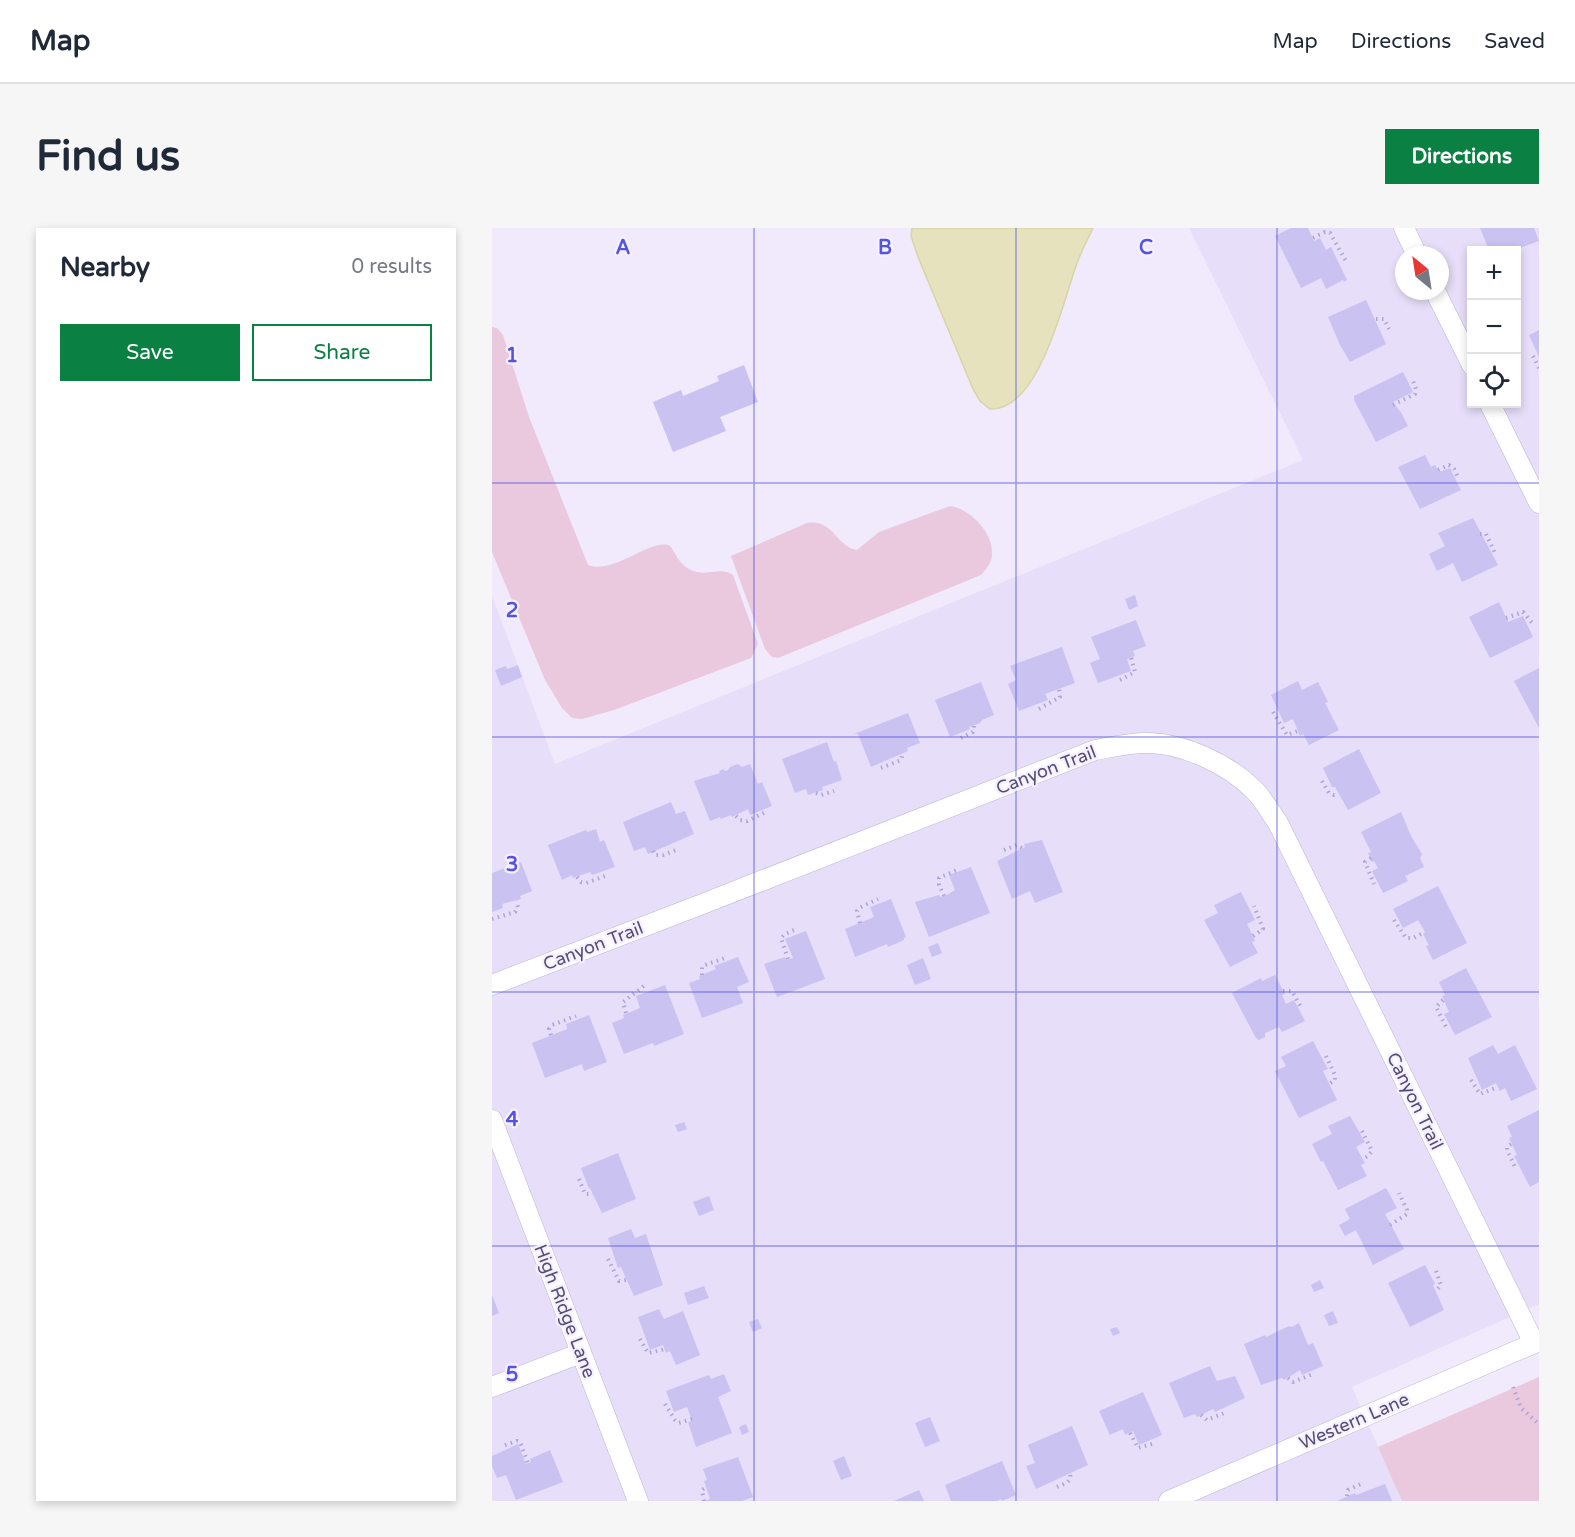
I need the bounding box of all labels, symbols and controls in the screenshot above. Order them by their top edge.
text: Map [30,24,90,58]
text: Map [1272,29,1318,54]
text: Directions [1351,29,1451,54]
text: Saved [1484,29,1545,54]
button: Directions [1385,129,1539,184]
text: Find us [36,131,180,182]
text: A [616,236,631,260]
text: B [878,236,892,260]
text: C [1139,236,1153,260]
north arrow [1395,246,1449,300]
map controls [1467,246,1521,408]
button: + [1467,246,1521,300]
text: Nearby [60,252,150,283]
text: 0 results [352,255,432,279]
button: − [1467,300,1521,354]
button: Save [60,324,240,381]
button: Share [252,324,432,381]
text: 1 [506,344,518,368]
button: locate [1467,354,1521,408]
text: 2 [506,599,518,623]
street label: Canyon Trail [993,741,1099,799]
text: 3 [506,853,518,877]
street label: Canyon Trail [540,917,646,975]
street label: Canyon Trail [1382,1049,1448,1153]
text: 4 [506,1108,519,1132]
street label: High Ridge Lane [529,1241,601,1381]
text: 5 [506,1363,518,1387]
street label: Western Lane [1296,1388,1412,1454]

